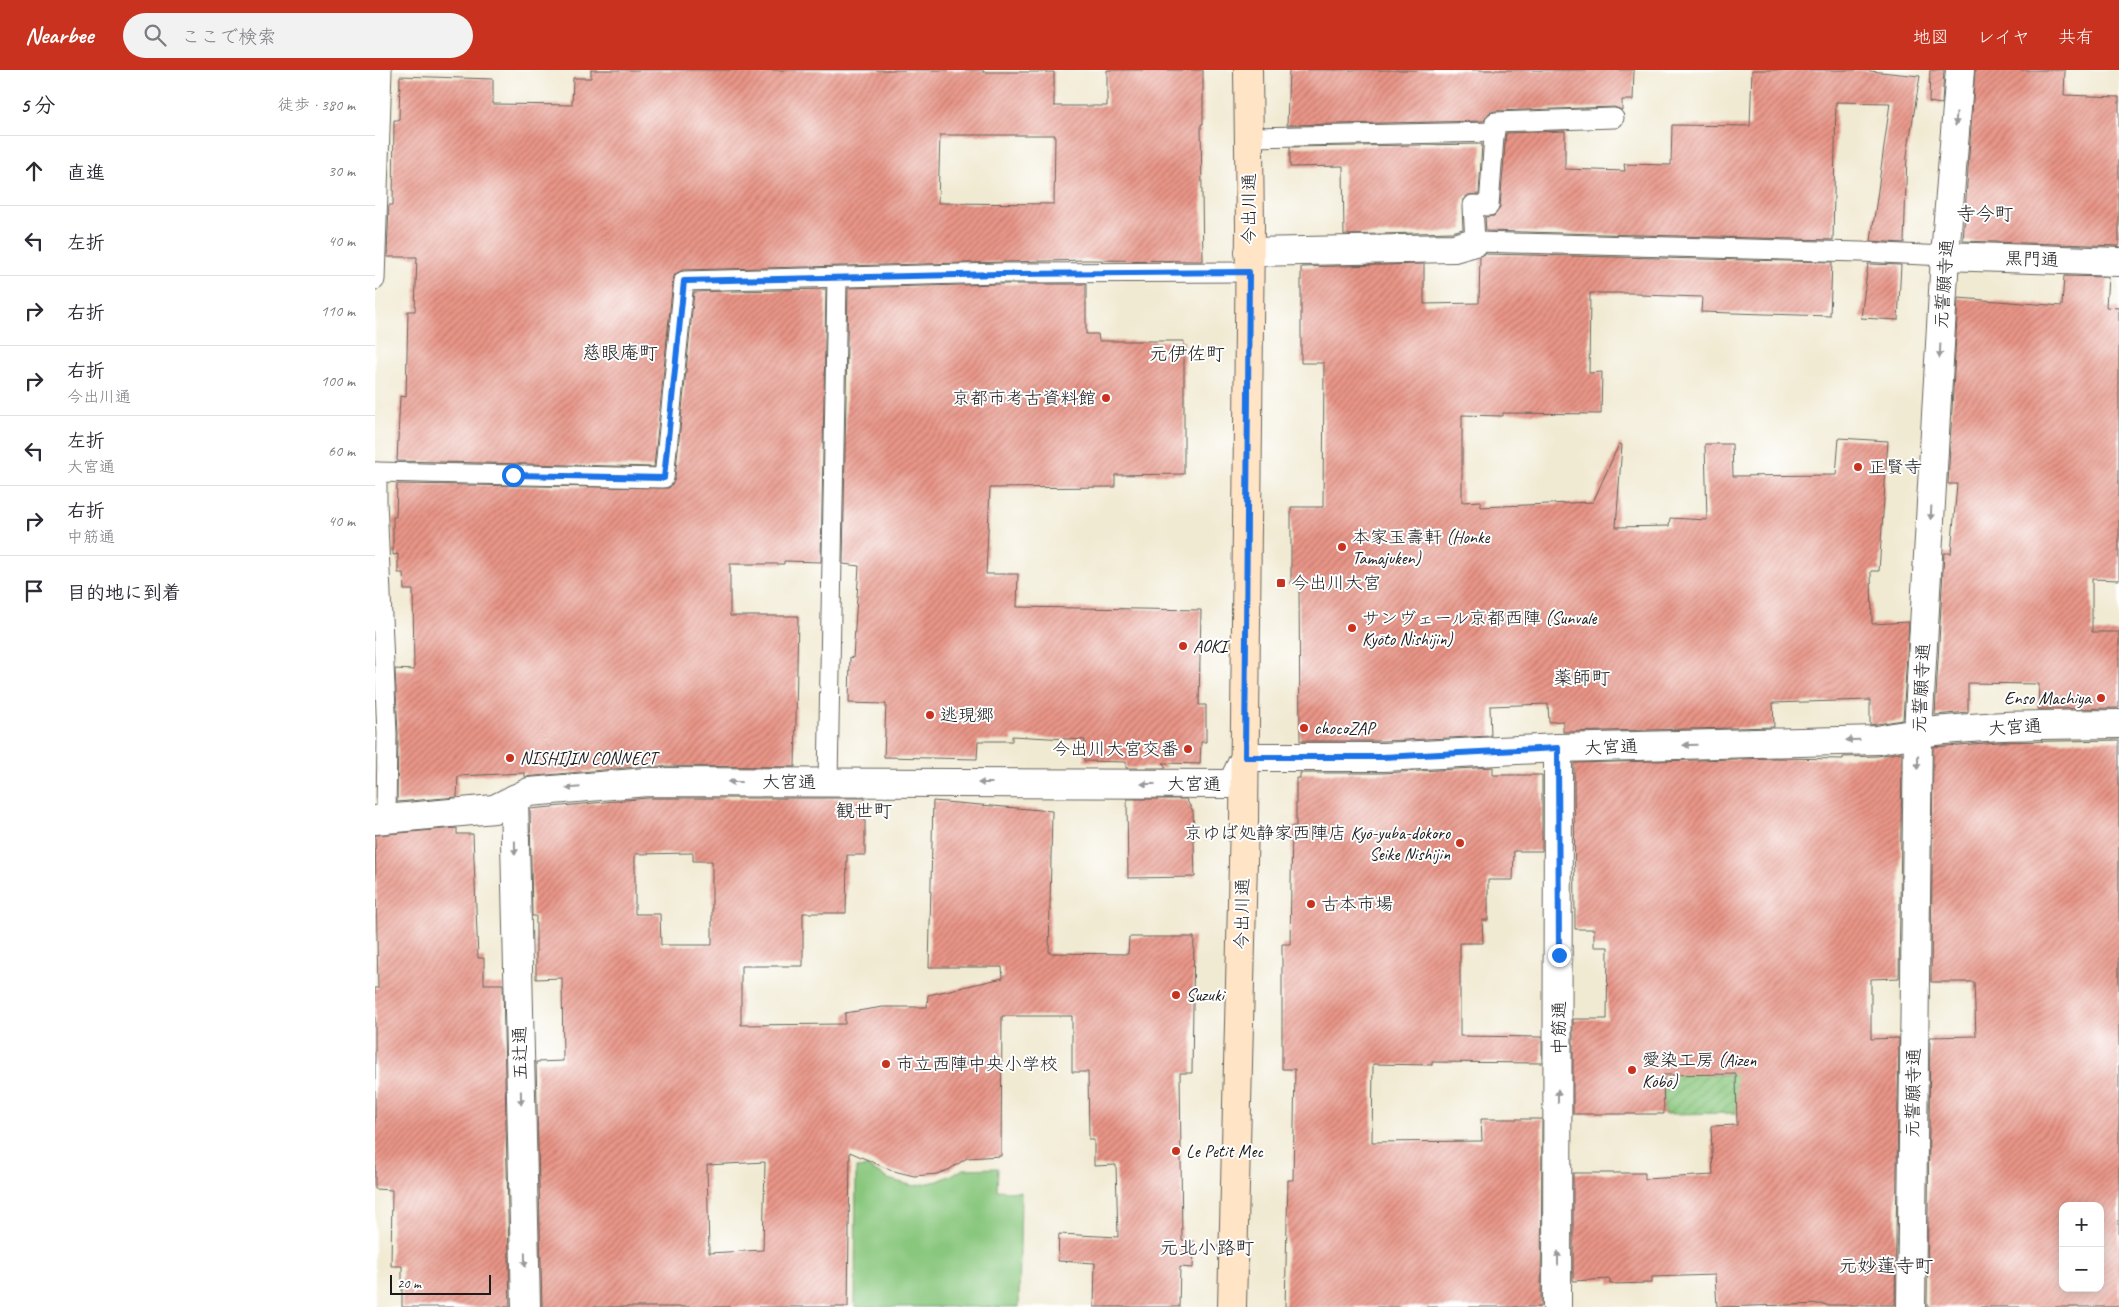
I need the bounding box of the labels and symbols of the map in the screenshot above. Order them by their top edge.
one-way arrow [1952,111,1960,127]
street label: 今出川通 [1238,173,1260,245]
district label: 寺今町 [1956,202,2014,226]
street label: 元誓願寺通 [1930,238,1958,330]
street label: 黒門通 [2005,247,2059,271]
district label: 慈眼庵町 [582,341,658,365]
district label: 元伊佐町 [1149,342,1225,366]
one-way arrow [1935,343,1943,359]
place label: 京都市考古資料館 [952,387,1096,409]
marker: 京都市考古資料館 [1100,392,1112,404]
place label: 正賢寺 [1868,456,1922,478]
marker: 正賢寺 [1852,461,1864,473]
route start [502,464,525,487]
one-way arrow [1926,505,1934,521]
place label: 本家玉壽軒 (Honke Tamajuken) [1352,526,1490,569]
marker: 本家玉壽軒 (Honke Tamajuken) [1336,541,1348,553]
place label: 今出川大宮 [1291,572,1381,594]
marker: 今出川大宮 [1275,577,1287,589]
place label: サンヴェール京都西陣 (Sunvale Kyōto Nishijin) [1362,607,1598,650]
marker: サンヴェール京都西陣 (Sunvale Kyōto Nishijin) [1346,622,1358,634]
place label: AOKI [1193,635,1231,657]
marker: AOKI [1177,640,1189,652]
street label: 元誓願寺通 [1908,642,1934,734]
district label: 薬師町 [1553,666,1611,690]
place label: Enso Machiya [2004,687,2092,709]
marker: Enso Machiya [2095,692,2107,704]
place label: 逃現郷 [940,704,994,726]
marker: 逃現郷 [924,709,936,721]
street label: 大宮通 [1987,715,2043,739]
place label: chocoZAP [1314,717,1377,739]
marker: chocoZAP [1298,722,1310,734]
street label: 大宮通 [1584,735,1638,759]
one-way arrow [1845,737,1861,745]
place label: 今出川大宮交番 [1052,738,1178,760]
one-way arrow [1682,741,1698,749]
marker: 今出川大宮交番 [1182,743,1194,755]
place label: NISHIJIN CONNECT [520,747,660,769]
marker: NISHIJIN CONNECT [504,752,516,764]
one-way arrow [1914,755,1922,771]
street label: 大宮通 [762,771,816,793]
street label: 大宮通 [1167,773,1221,795]
one-way arrow [727,778,743,786]
one-way arrow [977,779,993,787]
one-way arrow [1140,780,1156,788]
one-way arrow [565,785,581,793]
district label: 観世町 [835,799,893,823]
place label: 京ゆば処静家西陣店 Kyō-yuba-dokoro Seike Nishijin [1184,822,1452,865]
marker: 京ゆば処静家西陣店 Kyō-yuba-dokoro Seike Nishijin [1454,837,1466,849]
one-way arrow [512,840,520,856]
street label: 今出川通 [1230,878,1254,950]
place label: 古本市場 [1321,893,1393,915]
marker: 古本市場 [1305,898,1317,910]
route end [1548,944,1571,967]
place label: Suzuki [1186,984,1226,1006]
marker: Suzuki [1170,989,1182,1001]
street label: 中筋通 [1548,1001,1570,1055]
street label: 五辻通 [509,1026,531,1080]
street label: 元誓願寺通 [1901,1048,1925,1138]
place label: 愛染工房 (Aizen Kōbō) [1642,1049,1757,1092]
place label: 市立西陣中央小学校 [896,1053,1058,1075]
marker: 市立西陣中央小学校 [880,1058,892,1070]
marker: 愛染工房 (Aizen Kōbō) [1626,1064,1638,1076]
one-way arrow [1555,1088,1563,1104]
one-way arrow [517,1090,525,1106]
place label: Le Petit Mec [1186,1140,1264,1162]
marker: Le Petit Mec [1170,1145,1182,1157]
district label: 元北小路町 [1159,1236,1255,1260]
one-way arrow [1554,1250,1562,1266]
one-way arrow [521,1253,529,1269]
district label: 元妙蓮寺町 [1838,1254,1934,1278]
scale bar [390,1272,491,1295]

